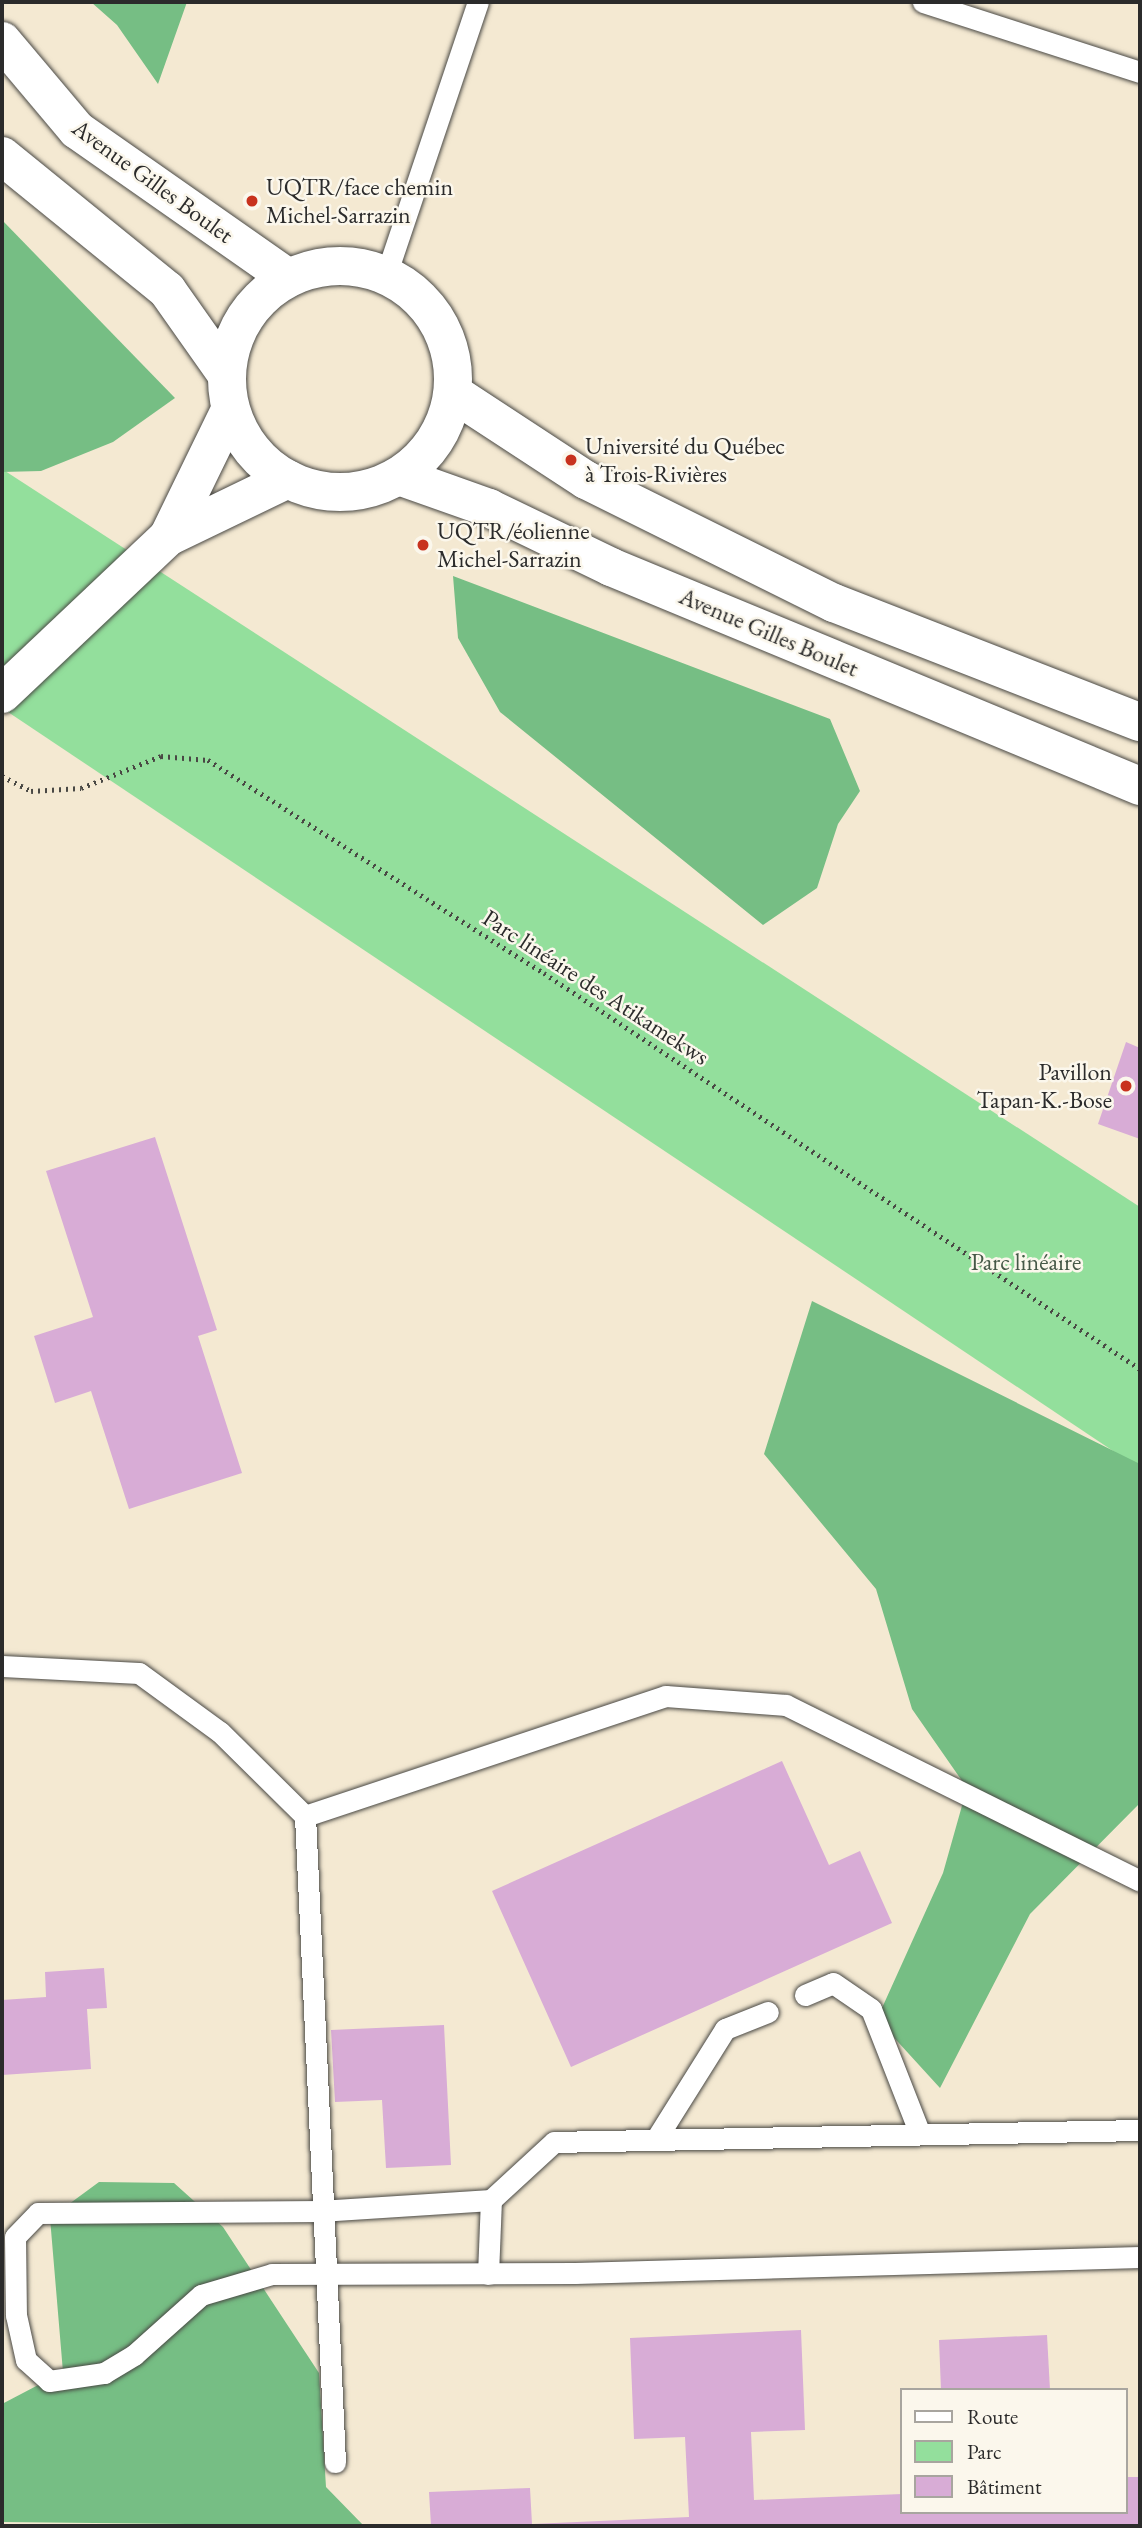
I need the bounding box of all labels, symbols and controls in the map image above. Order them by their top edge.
street label: Avenue Gilles Boulet [67,113,239,249]
place label: UQTR/face chemin Michel-Sarrazin [266,173,453,229]
marker: UQTR/face chemin Michel-Sarrazin [244,193,260,209]
place label: Université du Québec à Trois-Rivières [585,432,785,488]
marker: Université du Québec à Trois-Rivières [563,452,579,468]
place label: UQTR/éolienne Michel-Sarrazin [437,517,589,573]
marker: UQTR/éolienne Michel-Sarrazin [415,537,431,553]
street label: Avenue Gilles Boulet [675,581,863,683]
street label: Parc linéaire des Atikamekws [477,903,715,1071]
place label: Pavillon Tapan-K.-Bose [977,1058,1112,1114]
marker: Pavillon Tapan-K.-Bose [1118,1078,1134,1094]
park label: Parc linéaire [971,1248,1081,1276]
legend [900,2388,1128,2514]
text: Route [967,2403,1018,2430]
text: Parc [967,2438,1001,2465]
text: Bâtiment [967,2473,1042,2500]

